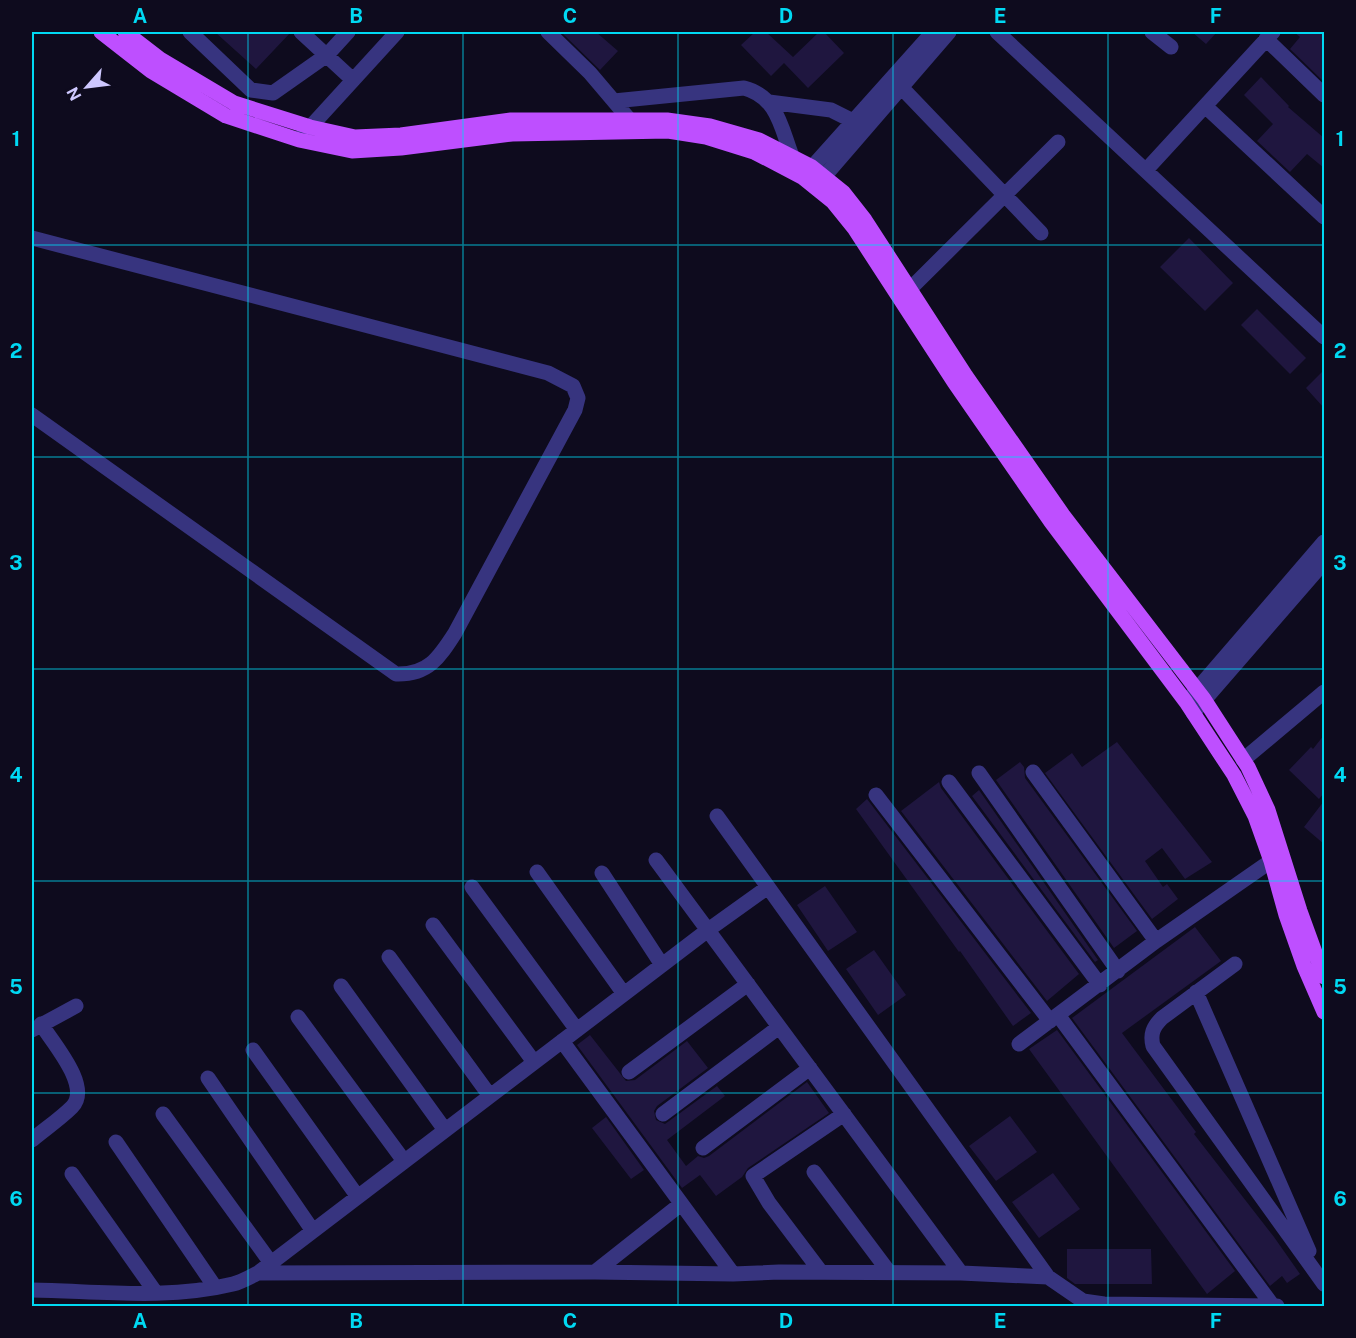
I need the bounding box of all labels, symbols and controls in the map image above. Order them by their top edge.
text: A [133,4,147,28]
text: B [349,4,363,28]
text: C [563,4,577,28]
text: D [779,4,793,28]
text: E [994,4,1006,28]
text: F [1210,4,1222,28]
north arrow [57,57,117,117]
text: N [63,84,86,104]
text: 1 [12,127,20,151]
text: 1 [1336,127,1344,151]
text: 2 [10,339,22,363]
text: 2 [1334,339,1346,363]
text: 3 [9,551,23,575]
text: 3 [1333,551,1347,575]
text: 4 [9,763,23,787]
text: 4 [1333,763,1347,787]
text: 5 [9,975,23,999]
text: 5 [1333,975,1347,999]
text: 6 [9,1187,23,1211]
text: 6 [1333,1187,1347,1211]
text: A [133,1309,147,1333]
text: B [349,1309,363,1333]
text: C [563,1309,577,1333]
text: D [779,1309,793,1333]
text: E [994,1309,1006,1333]
text: F [1210,1309,1222,1333]

